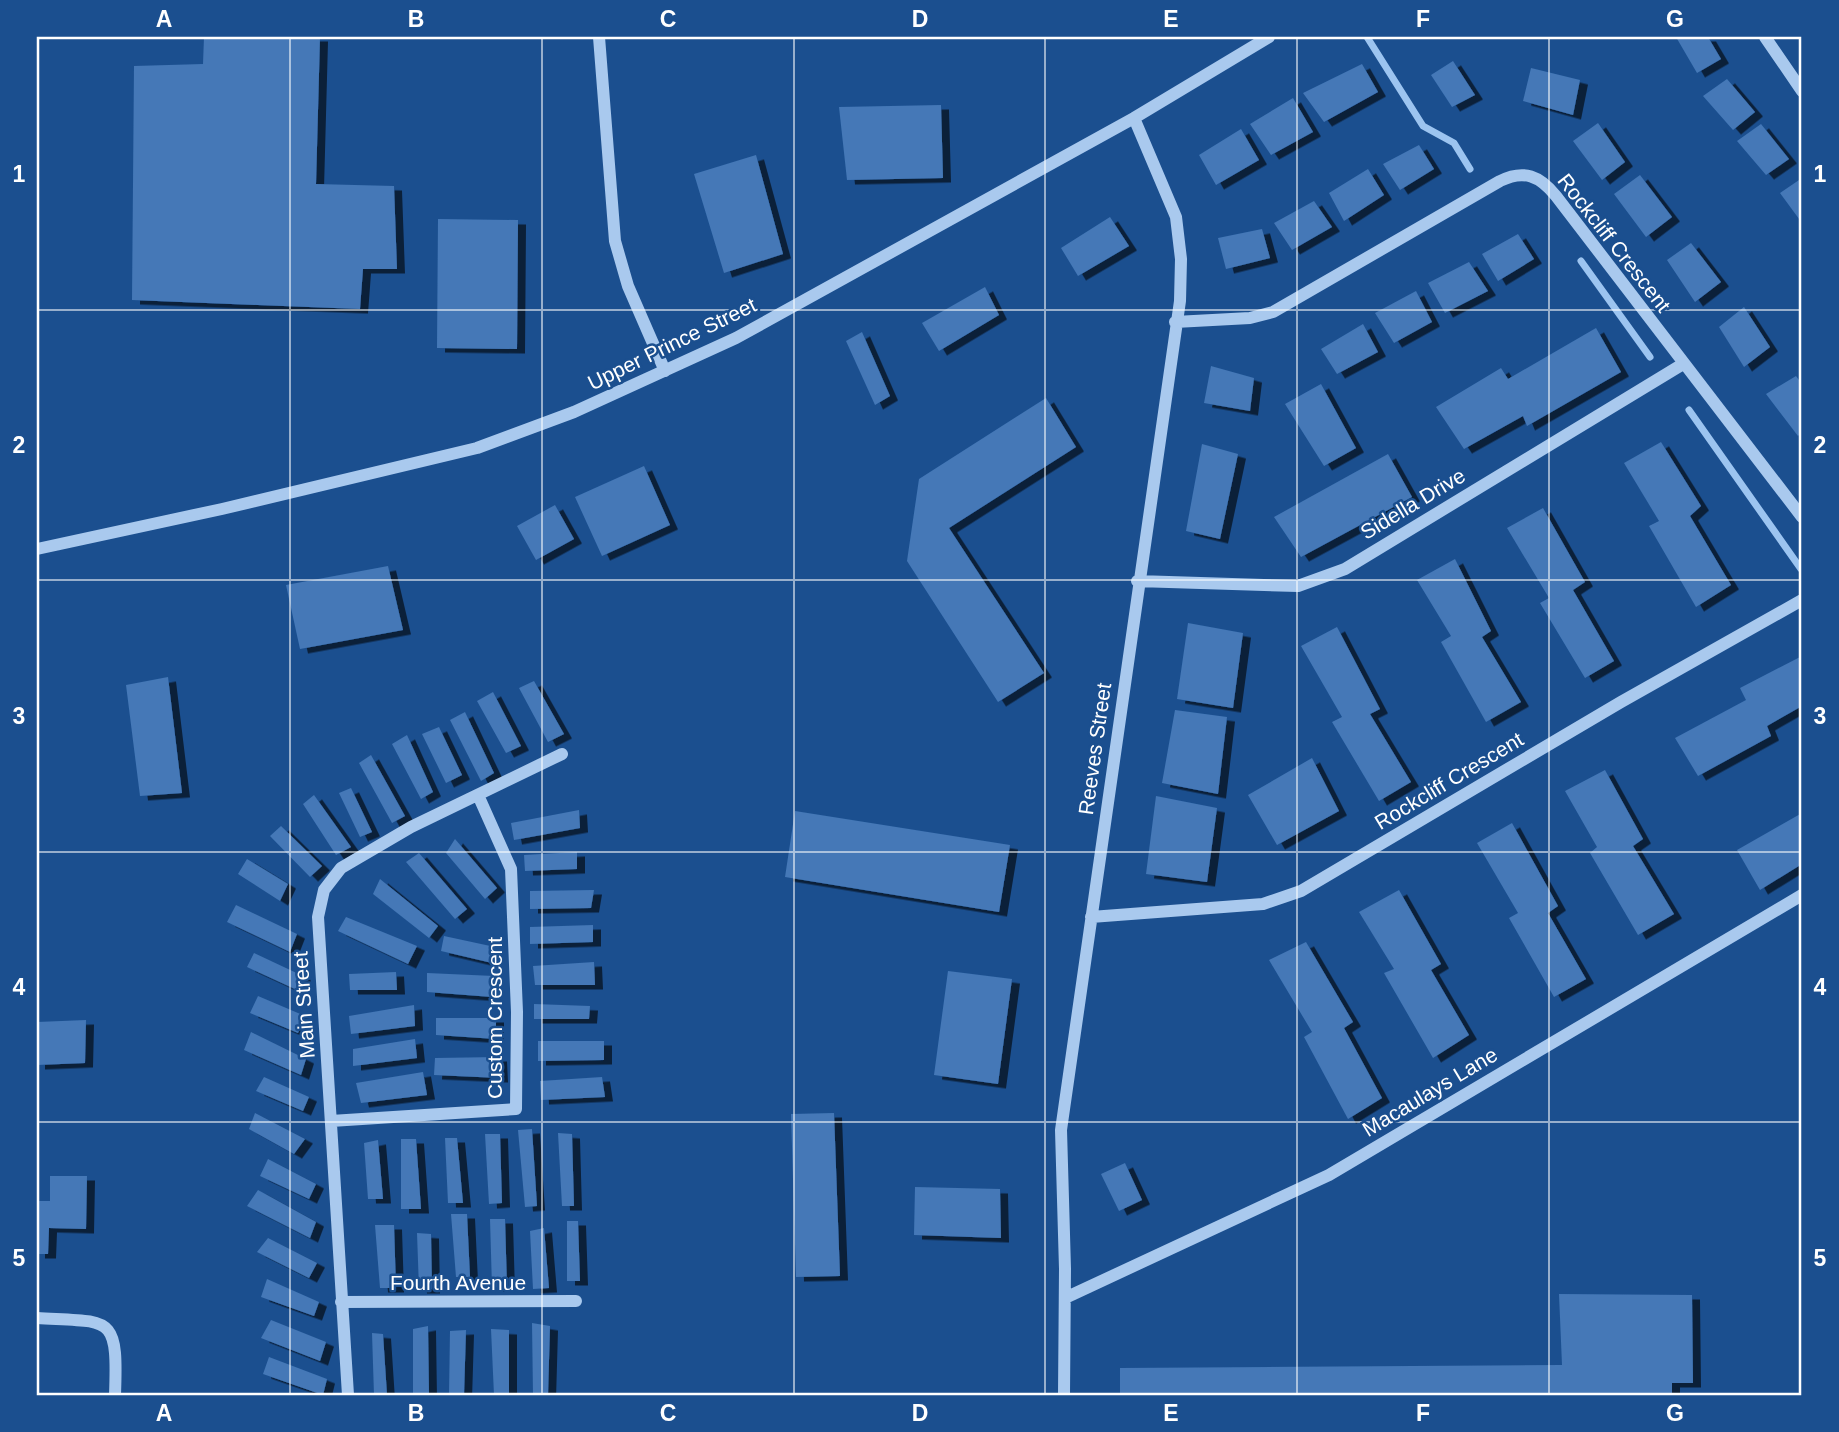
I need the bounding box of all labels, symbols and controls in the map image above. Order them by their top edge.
text: A [156,6,172,32]
text: B [408,6,424,32]
text: C [660,6,676,32]
text: D [912,6,928,32]
text: E [1163,6,1179,32]
text: F [1416,6,1430,32]
text: G [1666,6,1684,32]
text: 1 [13,161,26,187]
text: 1 [1814,161,1827,187]
street label: Rockcliff Crescent [1553,169,1676,316]
street label: Upper Prince Street [584,293,760,394]
text: 2 [13,432,25,458]
text: 2 [1814,432,1826,458]
street label: Sidella Drive [1356,463,1469,544]
street label: Reeves Street [1074,681,1115,816]
text: 3 [13,703,25,729]
text: 3 [1814,703,1826,729]
street label: Rockcliff Crescent [1370,727,1527,834]
street label: Custom Crescent [483,937,506,1099]
street label: Main Street [288,951,319,1059]
text: 4 [13,974,26,1000]
text: 4 [1814,974,1827,1000]
street label: Macaulays Lane [1358,1042,1501,1141]
text: 5 [13,1245,26,1271]
text: 5 [1814,1245,1827,1271]
street label: Fourth Avenue [390,1271,526,1294]
text: A [156,1400,172,1426]
text: B [408,1400,424,1426]
text: C [660,1400,676,1426]
text: D [912,1400,928,1426]
text: E [1163,1400,1179,1426]
text: F [1416,1400,1430,1426]
text: G [1666,1400,1684,1426]

